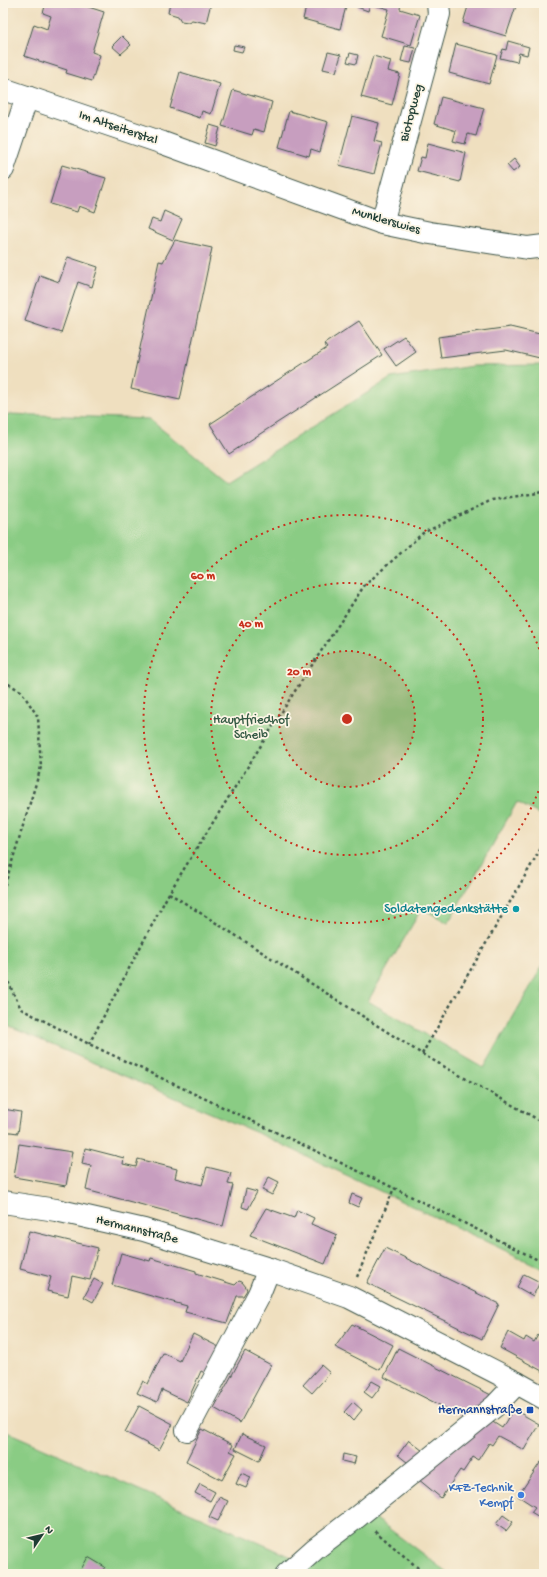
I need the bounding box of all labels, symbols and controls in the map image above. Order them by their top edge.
street label: Biotopweg [397,83,427,144]
street label: Im Altseiterstal [77,107,160,149]
street label: Munklerswies [350,204,423,238]
text: 60 m [191,570,216,584]
text: 40 m [238,618,263,632]
text: 20 m [287,666,312,680]
centre of rings [340,712,354,726]
park label: Hauptfriedhof Scheib [213,713,290,743]
place label: Soldatengedenkstätte [384,902,508,917]
marker: Soldatengedenkstätte [511,904,521,914]
street label: Hermannstraße [94,1213,180,1248]
place label: Hermannstraße [438,1403,522,1418]
marker: Hermannstraße [525,1405,535,1415]
place label: KFZ-Technik Kempf [449,1481,514,1511]
marker: KFZ-Technik Kempf [516,1490,526,1500]
north arrow [22,1515,62,1555]
text: N [42,1524,56,1537]

